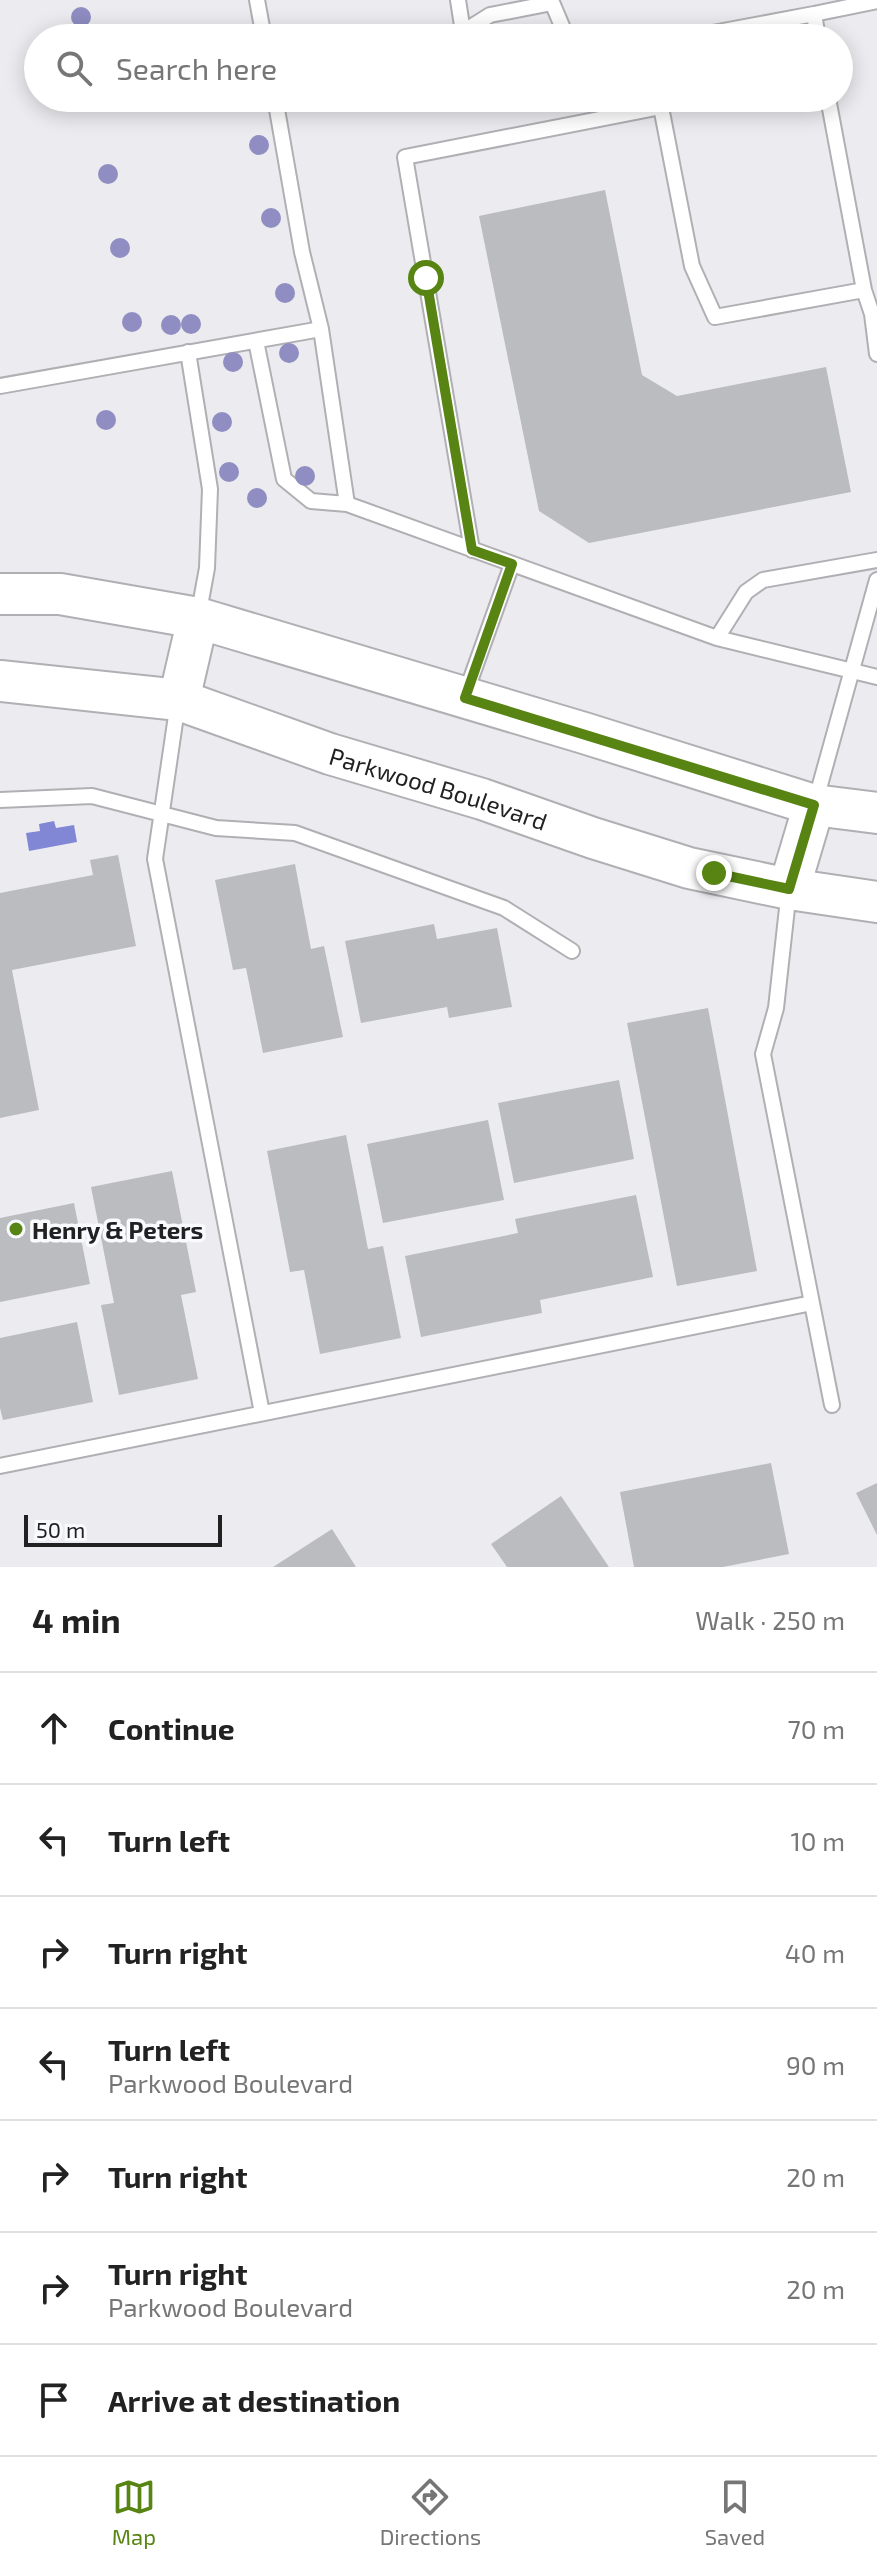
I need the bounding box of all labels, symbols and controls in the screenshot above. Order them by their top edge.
search box [24,24,853,112]
icon: search [52,46,96,90]
text: Search here [116,50,277,86]
route start [408,260,444,296]
street label: Parkwood Boulevard [326,740,551,835]
route end [696,855,732,891]
place label: Henry & Peters [32,1215,203,1244]
marker: Henry & Peters [7,1220,25,1238]
scale bar [24,1511,222,1547]
text: 50 m [36,1516,85,1542]
text: 4 min [32,1599,121,1640]
text: Walk · 250 m [695,1604,845,1635]
icon: ahead [32,1706,76,1750]
text: Continue [108,1710,235,1746]
text: 70 m [787,1713,845,1744]
icon: left [32,1818,76,1862]
text: Turn left [108,1822,230,1858]
text: 10 m [790,1825,845,1856]
icon: right [32,1930,76,1974]
text: Turn right [108,1934,248,1970]
text: 40 m [785,1937,845,1968]
text: Turn left [108,2031,230,2067]
icon: left [32,2042,76,2086]
text: 90 m [786,2049,845,2080]
text: Parkwood Boulevard [108,2067,353,2098]
icon: right [32,2154,76,2198]
text: Turn right [108,2158,248,2194]
text: 20 m [786,2161,845,2192]
text: Turn right [108,2255,248,2291]
icon: right [32,2266,76,2310]
text: 20 m [786,2273,845,2304]
text: Parkwood Boulevard [108,2291,353,2322]
icon: arrive [32,2378,76,2422]
text: Arrive at destination [108,2382,400,2418]
tab: Map [112,2475,156,2549]
tab: Directions [380,2475,481,2549]
tab: Saved [705,2475,765,2549]

